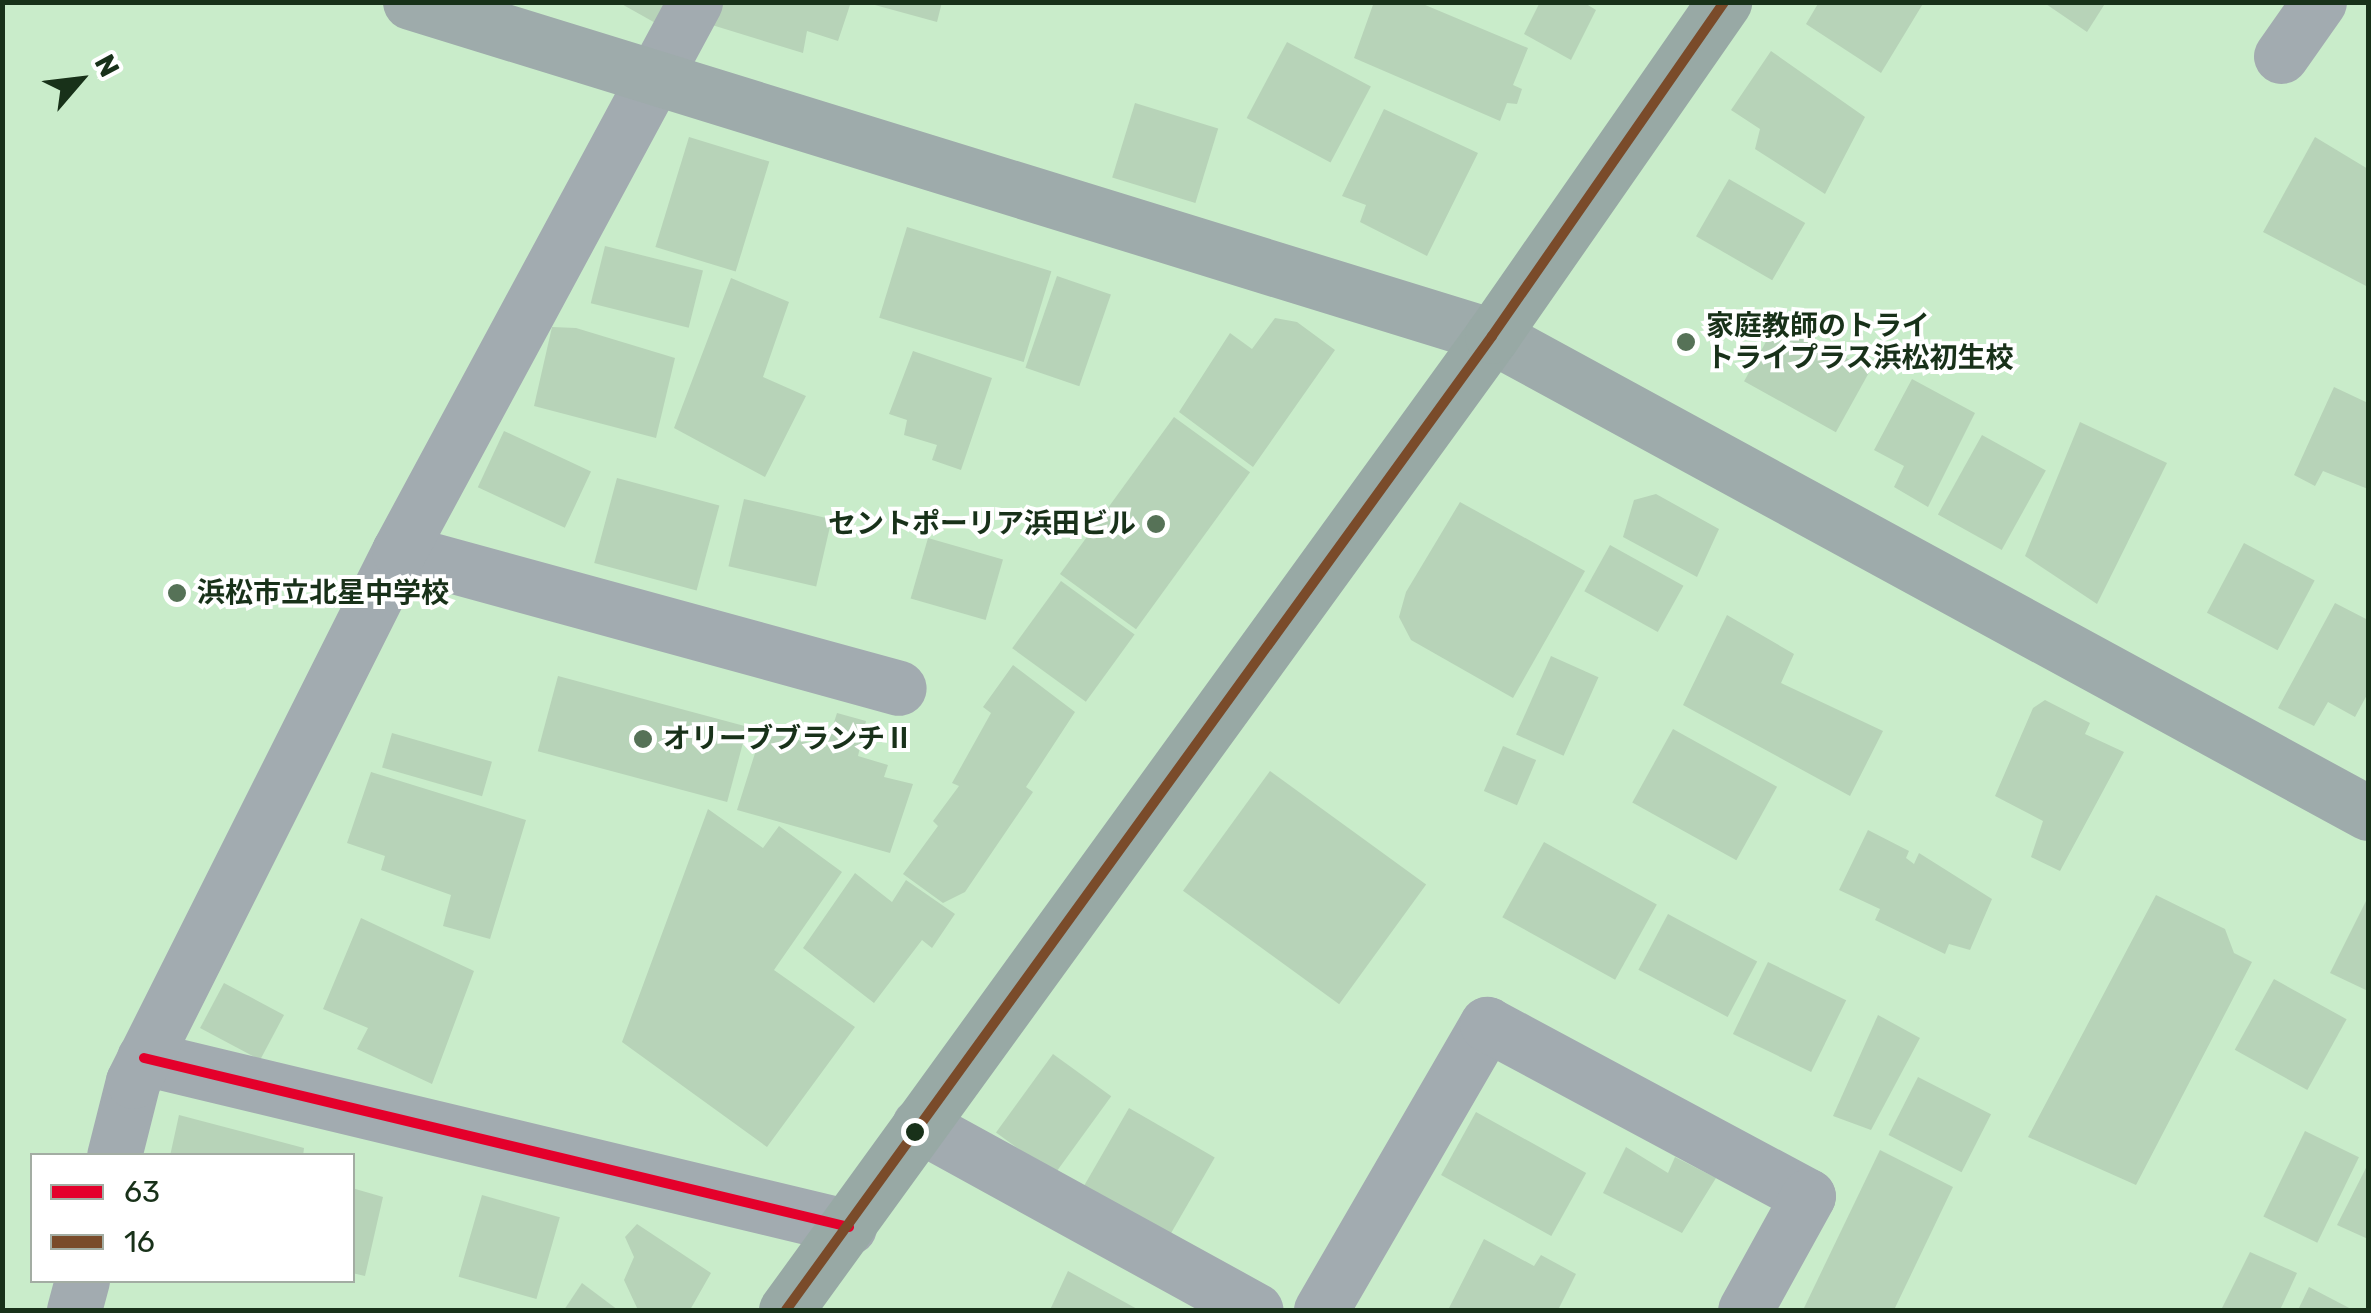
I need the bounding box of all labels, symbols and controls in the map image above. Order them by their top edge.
north arrow [30,30,130,130]
text: N [88,49,126,82]
place label: 家庭教師のトライ トライプラス浜松初生校 [1706,309,2014,375]
marker: 家庭教師のトライ トライプラス浜松初生校 [1675,331,1697,353]
place label: セントポーリア浜田ビル [828,507,1136,541]
marker: セントポーリア浜田ビル [1145,513,1167,535]
place label: 浜松市立北星中学校 [197,576,449,610]
marker: 浜松市立北星中学校 [166,582,188,604]
place label: オリーブブランチⅡ [663,722,915,756]
marker: オリーブブランチⅡ [632,728,654,750]
unlabelled marker [905,1122,925,1142]
legend [30,1153,355,1283]
text: 63 [124,1174,160,1210]
text: 16 [124,1224,155,1260]

